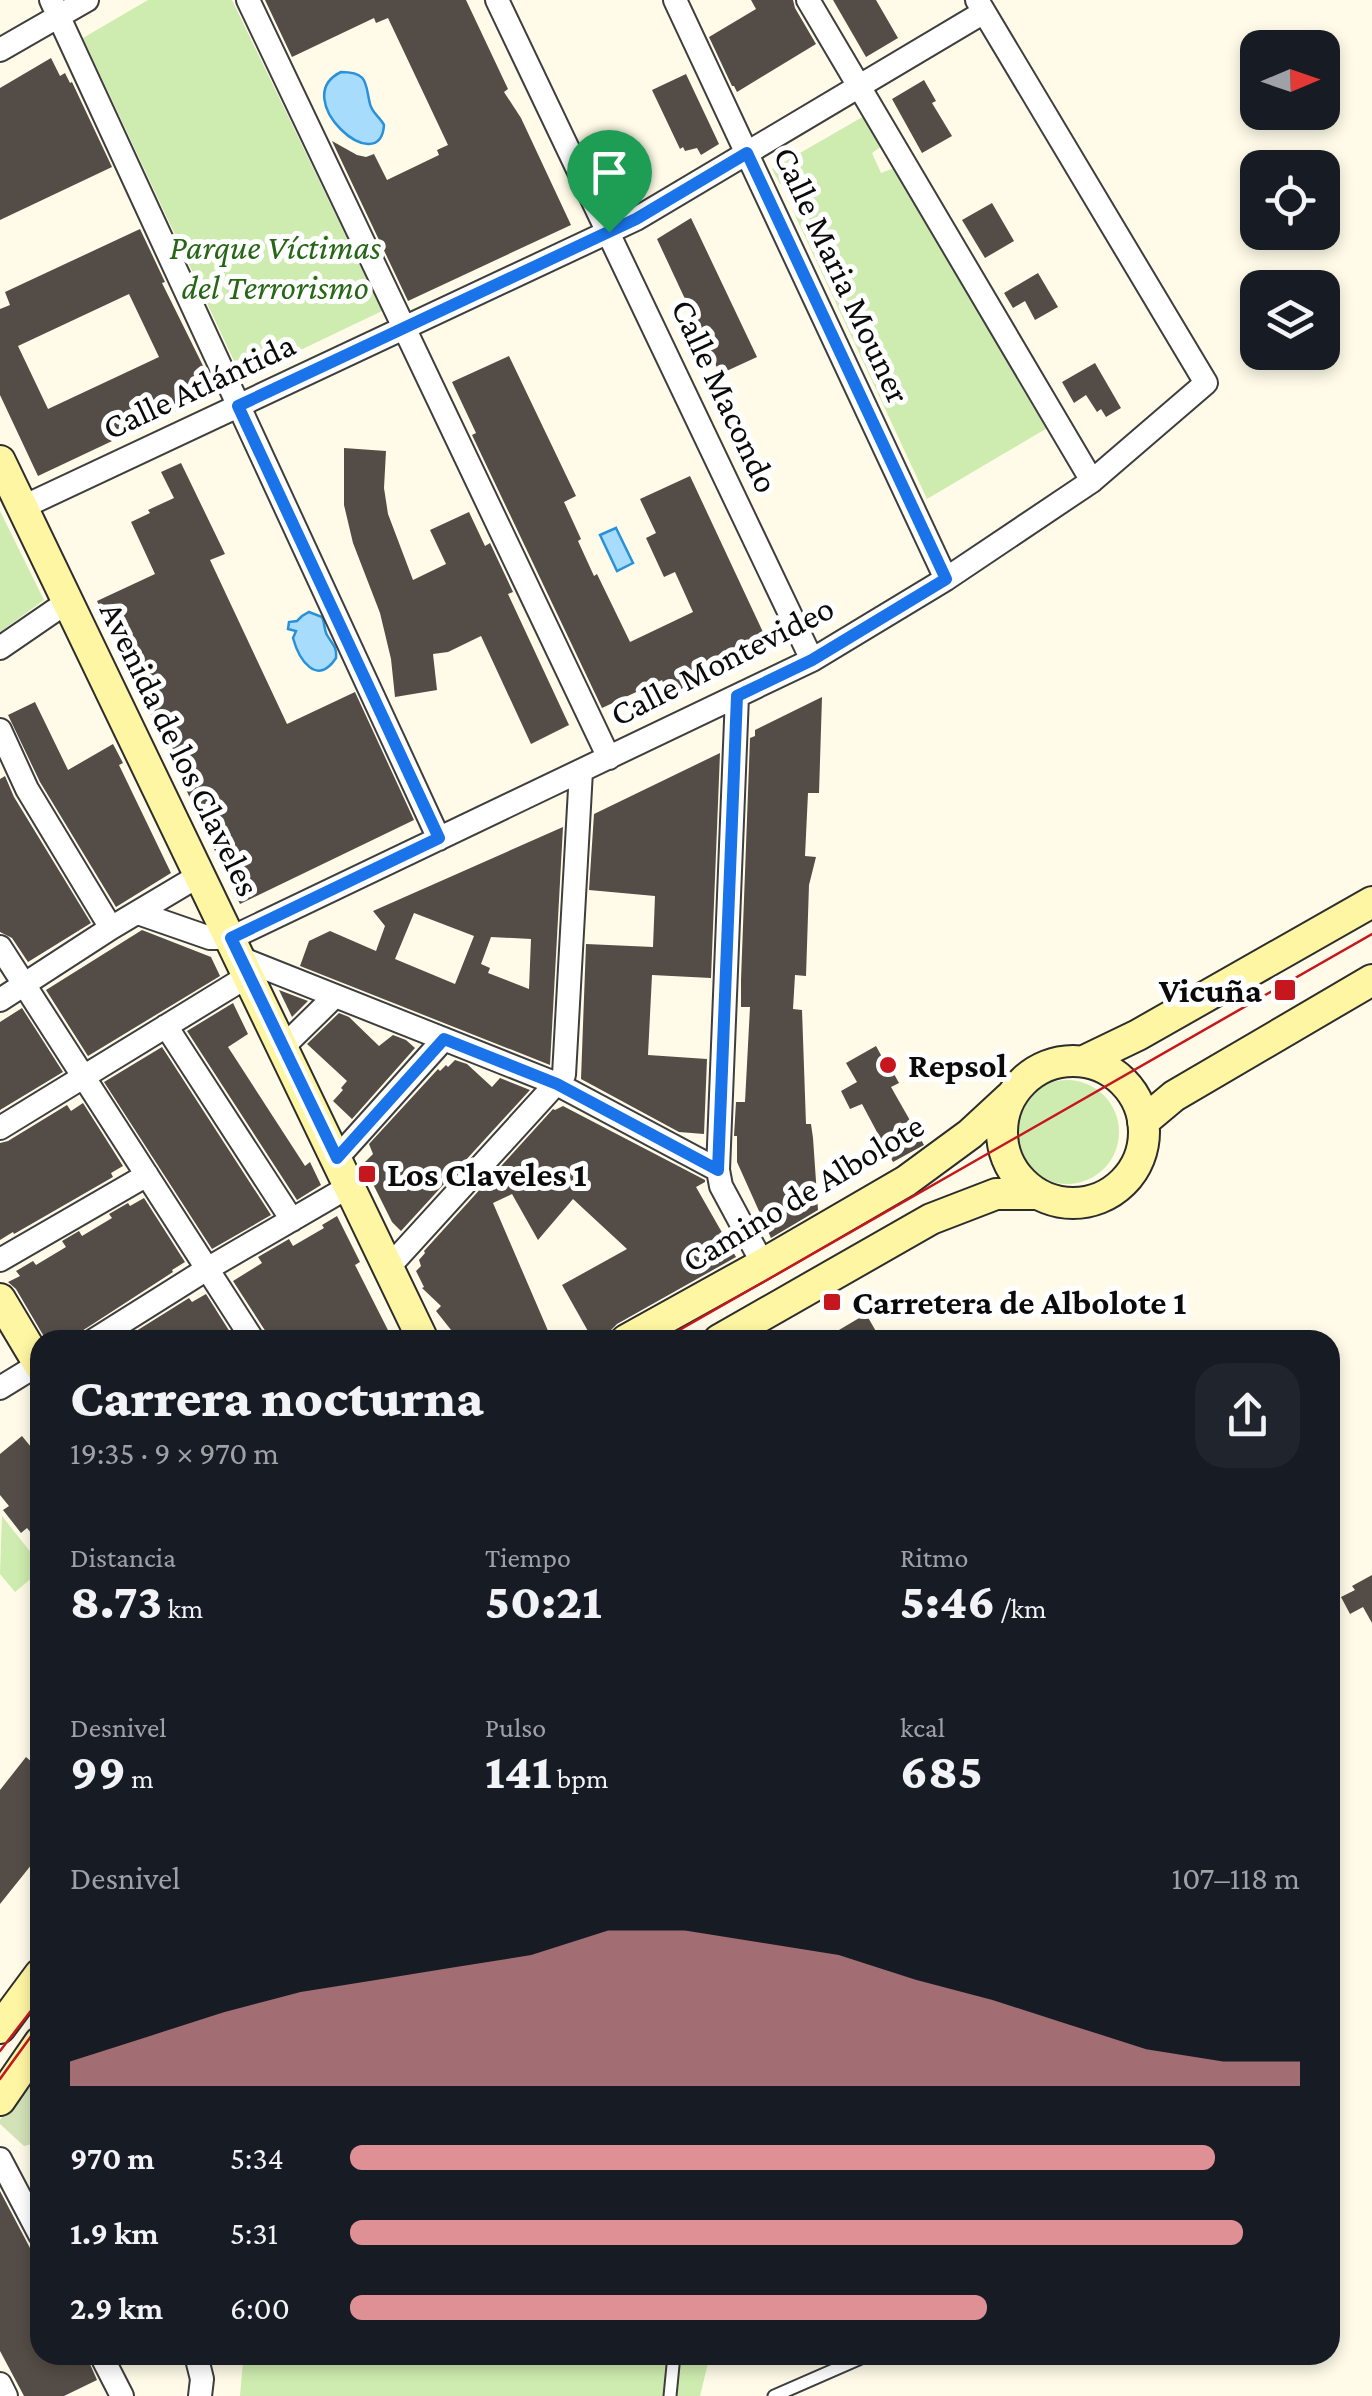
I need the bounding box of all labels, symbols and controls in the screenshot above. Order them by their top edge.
north arrow [1240,30,1340,130]
map controls [1240,30,1340,370]
pin [567,130,652,233]
street label: Calle Maria Mouner [766,141,918,409]
icon: arrive [582,145,637,200]
button: locate [1240,150,1340,250]
park label: Parque Víctimas del Terrorismo [169,228,381,307]
button: layers [1240,270,1340,370]
street label: Calle Macondo [663,293,787,499]
street label: Calle Atlántida [97,324,301,448]
street label: Calle Montevideo [604,588,840,734]
street label: Avenida de los Claveles [92,596,268,902]
place label: Vicuña [1158,971,1262,1010]
marker: Vicuña [1272,977,1298,1003]
place label: Repsol [908,1046,1007,1085]
marker: Repsol [877,1054,899,1076]
street label: Camino de Albolote [675,1106,931,1280]
place label: Los Claveles 1 [387,1155,587,1194]
marker: Los Claveles 1 [356,1163,378,1185]
place label: Carretera de Albolote 1 [852,1283,1186,1322]
marker: Carretera de Albolote 1 [821,1291,843,1313]
button: share [1195,1363,1300,1468]
text: Carrera nocturna [70,1367,484,1428]
text: 19:35 · 9 × 970 m [70,1435,279,1471]
text: Distancia [70,1542,176,1573]
text: Tiempo [485,1542,571,1573]
text: Ritmo [900,1542,969,1573]
text: 8.73 [70,1573,162,1629]
text: 50:21 [485,1573,602,1629]
text: 5:46 [900,1573,995,1629]
text: km [162,1593,203,1624]
text: /km [995,1593,1046,1624]
text: Desnivel [70,1712,167,1743]
text: Pulso [485,1712,546,1743]
text: kcal [900,1712,945,1743]
text: 99 [70,1743,126,1799]
text: 141 [485,1743,552,1799]
text: 685 [900,1743,983,1799]
text: m [126,1763,154,1794]
text: bpm [552,1763,608,1794]
text: Desnivel [70,1860,180,1896]
text: 107–118 m [1172,1860,1300,1896]
text: 970 m [70,2140,155,2176]
text: 5:34 [230,2140,284,2176]
text: 1.9 km [70,2215,159,2251]
text: 5:31 [230,2215,278,2251]
text: 2.9 km [70,2290,163,2326]
text: 6:00 [230,2290,290,2326]

